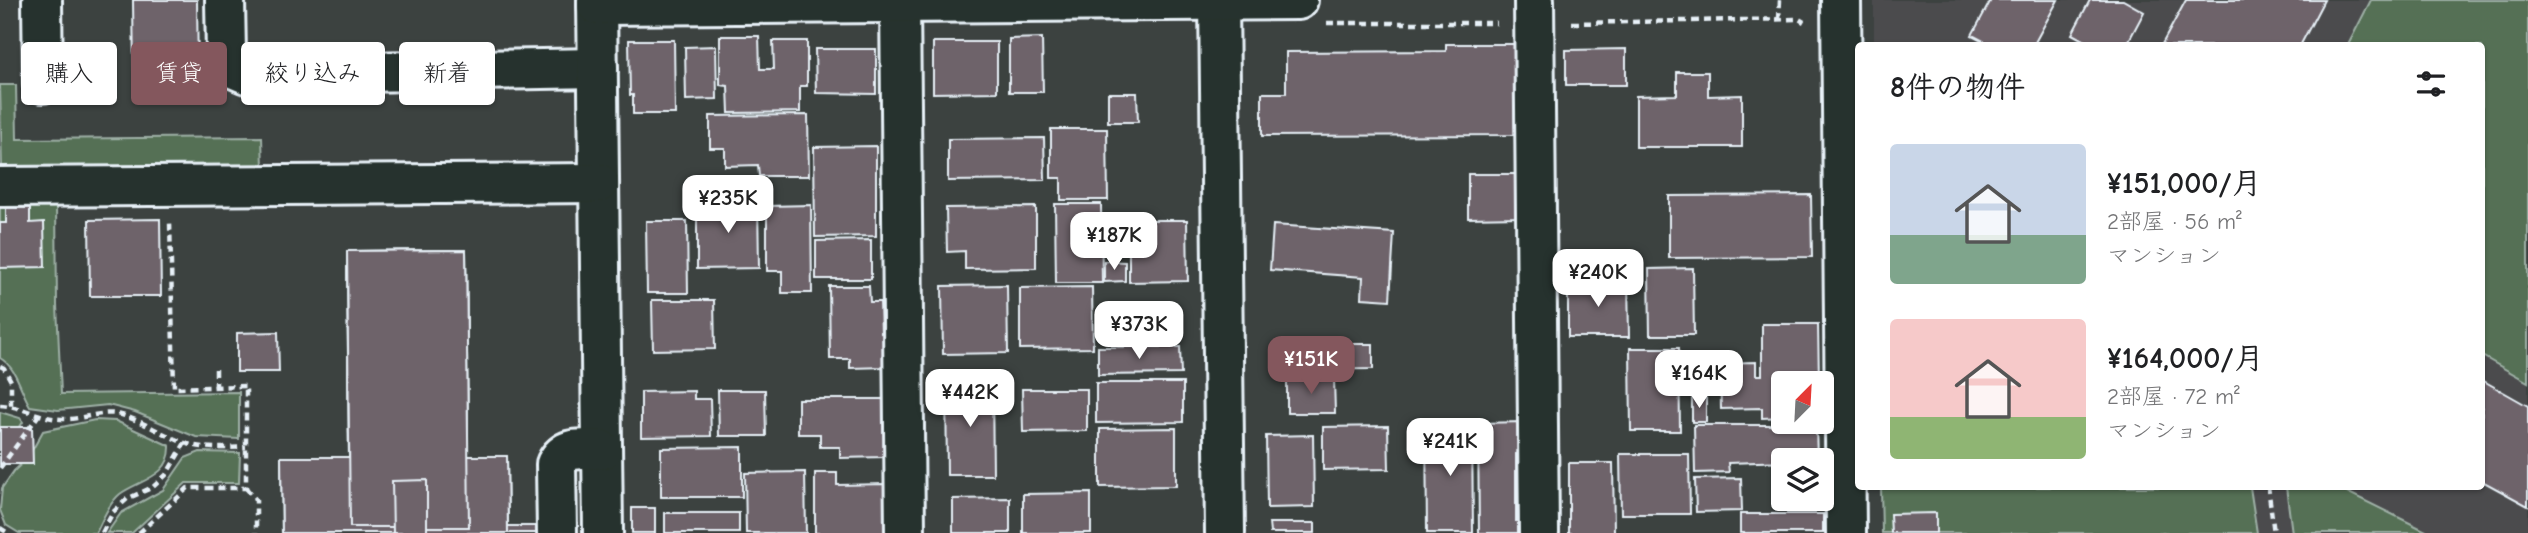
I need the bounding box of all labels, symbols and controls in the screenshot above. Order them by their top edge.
chip: 購入 [21,42,117,105]
chip: 賃貸 [131,42,227,105]
chip: 絞り込み [241,42,385,105]
chip: 新着 [399,42,495,105]
icon: filters [2412,65,2450,103]
text: 8件の物件 [1890,70,2025,105]
text: ¥151,000/月 [2107,166,2262,201]
icon: home [1946,172,2030,256]
pin: ¥235K [679,176,777,235]
text: ¥235K [698,184,758,211]
text: 2部屋 · 56 m² [2107,208,2242,235]
pin: ¥187K [1065,212,1163,272]
text: ¥187K [1086,221,1142,248]
text: マンション [2107,242,2221,269]
pin: ¥240K [1549,250,1647,309]
text: ¥240K [1569,258,1627,285]
pin: ¥373K [1090,302,1188,361]
text: ¥373K [1110,310,1168,337]
pin: ¥151K [1262,336,1360,396]
text: ¥164,000/月 [2107,341,2264,376]
text: ¥151K [1284,345,1338,372]
icon: home [1946,347,2030,431]
pin: ¥164K [1650,350,1748,410]
text: ¥164K [1671,359,1727,386]
pin: ¥442K [921,370,1019,429]
north arrow [1771,371,1834,434]
map controls [1771,371,1834,511]
text: ¥442K [941,378,999,405]
text: 2部屋 · 72 m² [2107,383,2240,410]
text: マンション [2107,417,2221,444]
pin: ¥241K [1401,419,1499,478]
text: ¥241K [1423,427,1477,454]
button: layers [1771,448,1834,511]

